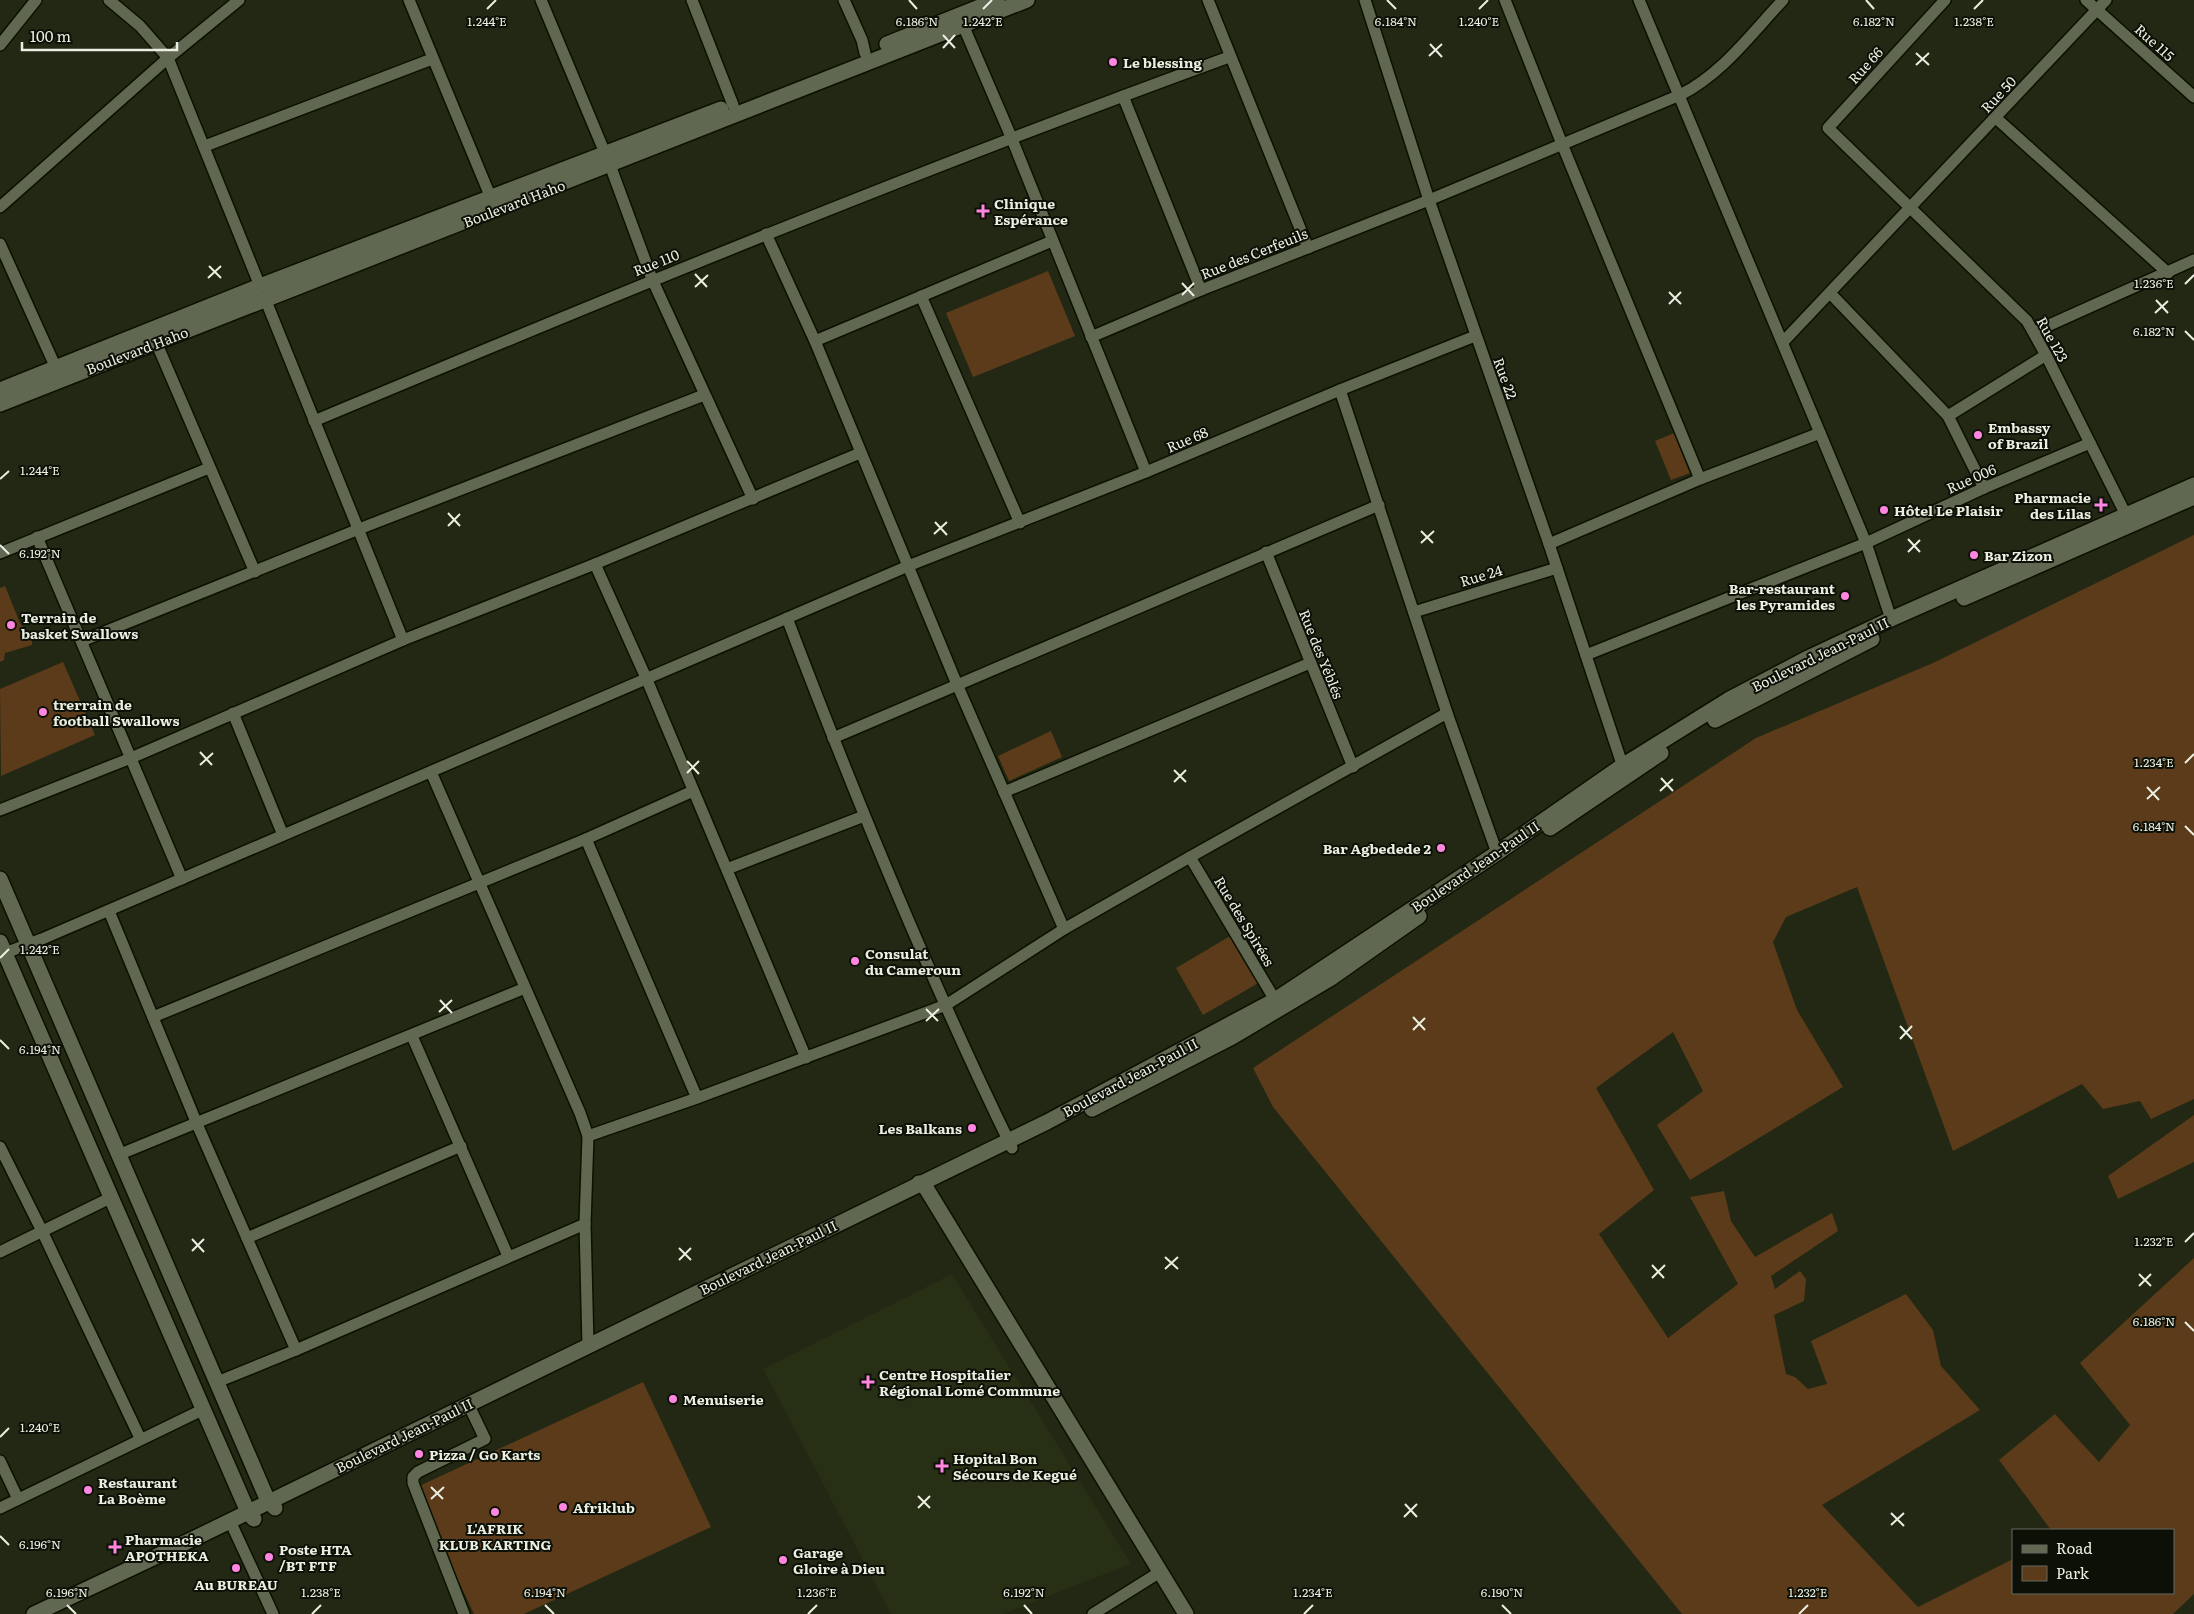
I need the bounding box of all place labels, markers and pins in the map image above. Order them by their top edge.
place label: Le blessing [1123,52,1202,72]
marker: Le blessing [1107,56,1119,68]
place label: Clinique Espérance [994,193,1068,229]
marker: Clinique Espérance [976,204,990,218]
place label: Embassy of Brazil [1988,417,2051,453]
marker: Embassy of Brazil [1972,429,1984,441]
place label: Pharmacie des Lilas [2014,487,2091,523]
marker: Pharmacie des Lilas [2095,499,2107,511]
place label: Hôtel Le Plaisir [1894,500,2003,520]
marker: Hôtel Le Plaisir [1878,504,1890,516]
place label: Bar Zizon [1984,545,2053,565]
marker: Bar Zizon [1968,549,1980,561]
place label: Bar-restaurant les Pyramides [1729,578,1836,614]
marker: Bar-restaurant les Pyramides [1839,590,1851,602]
place label: Terrain de basket Swallows [21,607,138,643]
marker: Terrain de basket Swallows [5,619,17,631]
place label: trerrain de football Swallows [53,694,179,730]
marker: trerrain de football Swallows [37,706,49,718]
place label: Bar Agbedede 2 [1323,838,1431,858]
marker: Bar Agbedede 2 [1435,842,1447,854]
place label: Consulat du Cameroun [865,943,961,979]
marker: Consulat du Cameroun [849,955,861,967]
place label: Les Balkans [879,1118,962,1138]
marker: Les Balkans [966,1122,978,1134]
place label: Centre Hospitalier Régional Lomé Commune [879,1364,1060,1400]
marker: Centre Hospitalier Régional Lomé Commune [861,1375,875,1389]
place label: Menuiserie [683,1389,764,1409]
marker: Menuiserie [667,1393,679,1405]
place label: Pizza / Go Karts [429,1444,540,1464]
marker: Pizza / Go Karts [413,1448,425,1460]
place label: Hopital Bon Sécours de Kegué [953,1448,1077,1484]
marker: Hopital Bon Sécours de Kegué [935,1459,949,1473]
place label: Restaurant La Boème [98,1472,178,1508]
marker: Restaurant La Boème [82,1484,94,1496]
place label: Afriklub [573,1497,635,1517]
marker: Afriklub [557,1501,569,1513]
marker: L'AFRIK KLUB KARTING [489,1506,501,1518]
place label: L'AFRIK KLUB KARTING [439,1518,552,1554]
place label: Pharmacie APOTHEKA [125,1529,209,1565]
place label: Poste HTA /BT FTF [279,1539,352,1575]
marker: Pharmacie APOTHEKA [109,1541,121,1553]
place label: Garage Gloire à Dieu [793,1542,885,1578]
marker: Poste HTA /BT FTF [263,1551,275,1563]
marker: Garage Gloire à Dieu [777,1554,789,1566]
marker: Au BUREAU [230,1562,242,1574]
place label: Au BUREAU [194,1574,278,1594]

